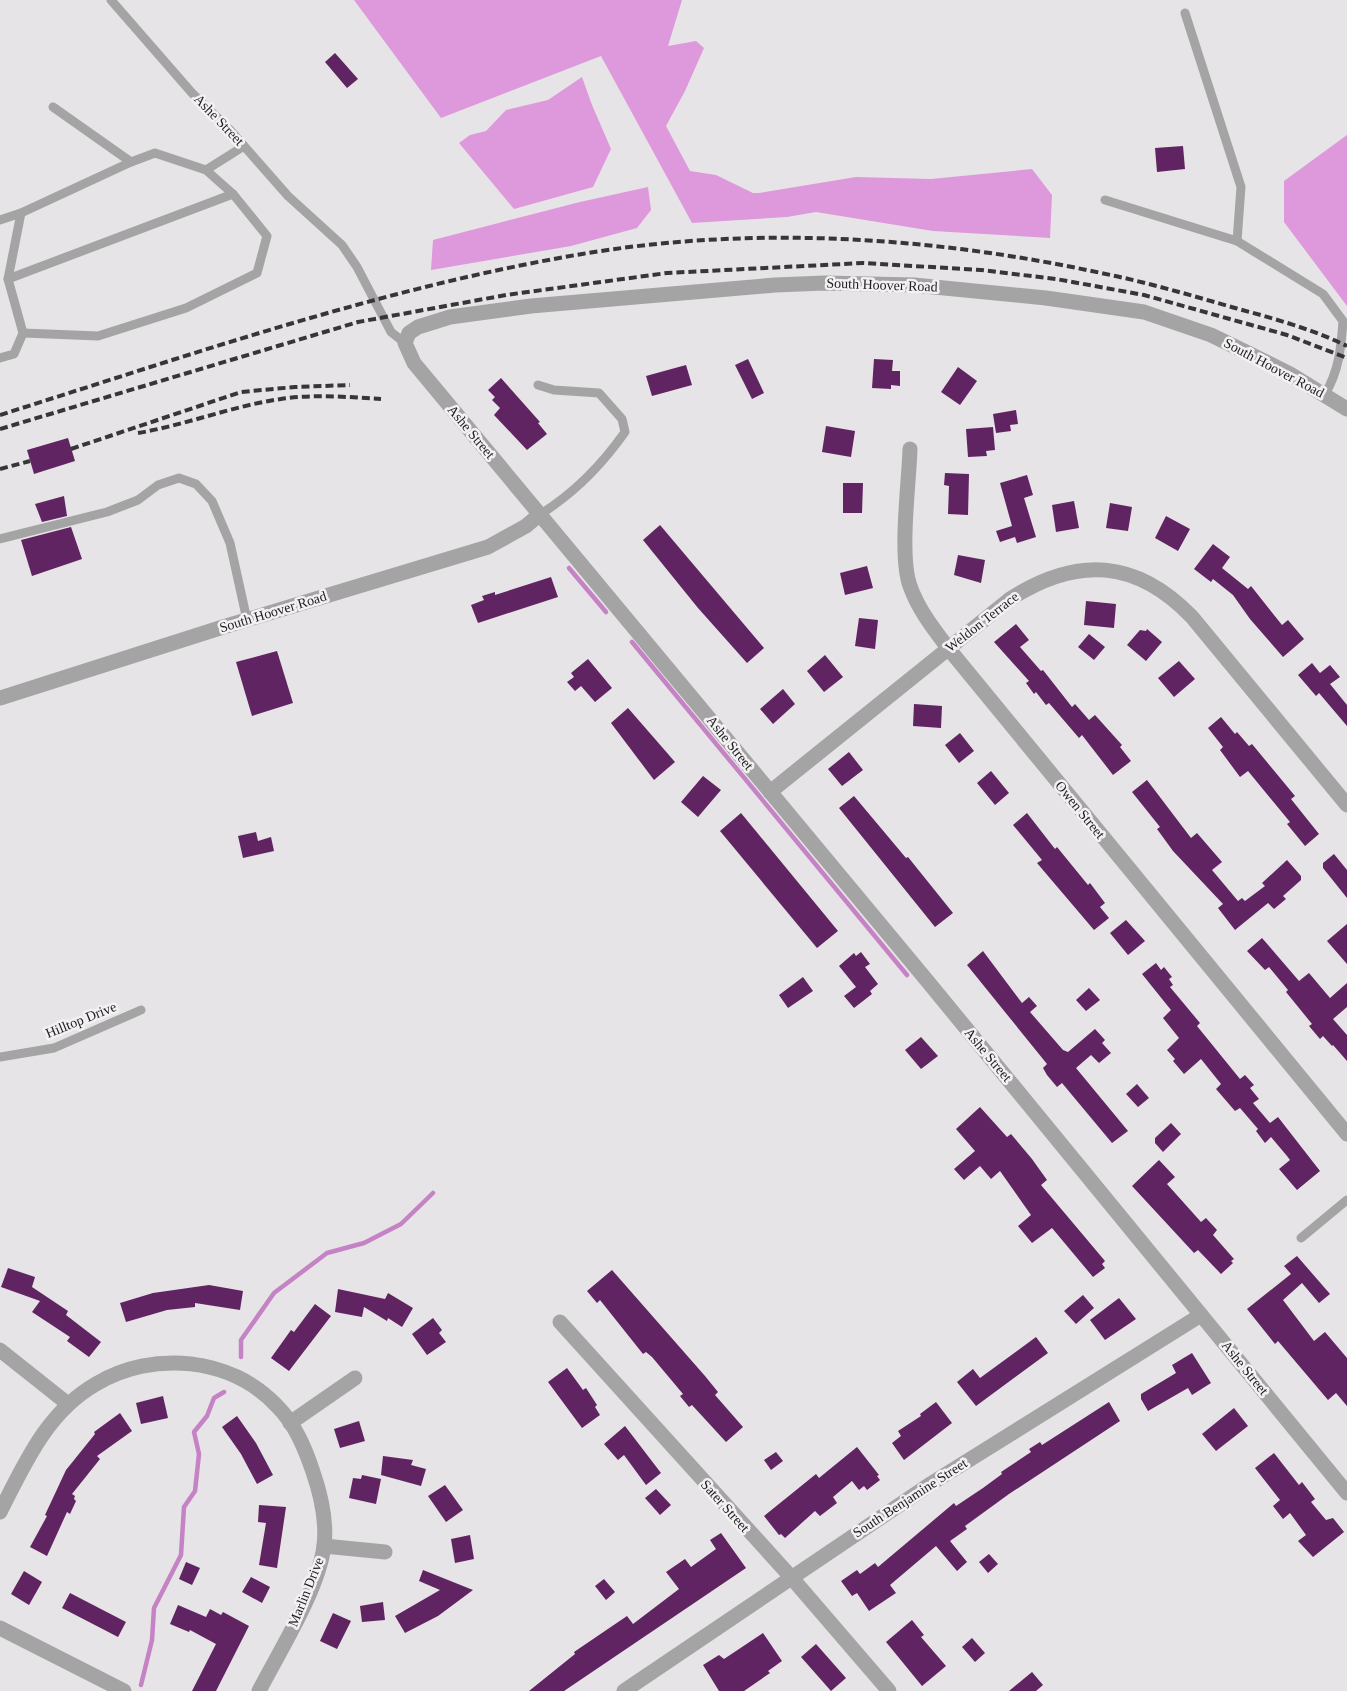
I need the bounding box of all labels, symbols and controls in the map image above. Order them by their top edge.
street label: Ashe Street [191,91,247,149]
street label: South Hoover Road [826,276,938,294]
street label: South Hoover Road [1221,335,1327,401]
street label: Ashe Street [444,402,498,462]
street label: South Hoover Road [218,589,328,635]
street label: Weldon Terrace [943,589,1021,655]
street label: Ashe Street [704,713,756,773]
street label: Owen Street [1052,778,1108,842]
street label: Hilltop Drive [43,999,119,1041]
street label: Ashe Street [961,1025,1015,1085]
street label: Ashe Street [1219,1338,1271,1398]
street label: South Benjamine Street [850,1455,970,1541]
street label: Sater Street [698,1477,752,1535]
street label: Marlin Drive [285,1555,327,1629]

